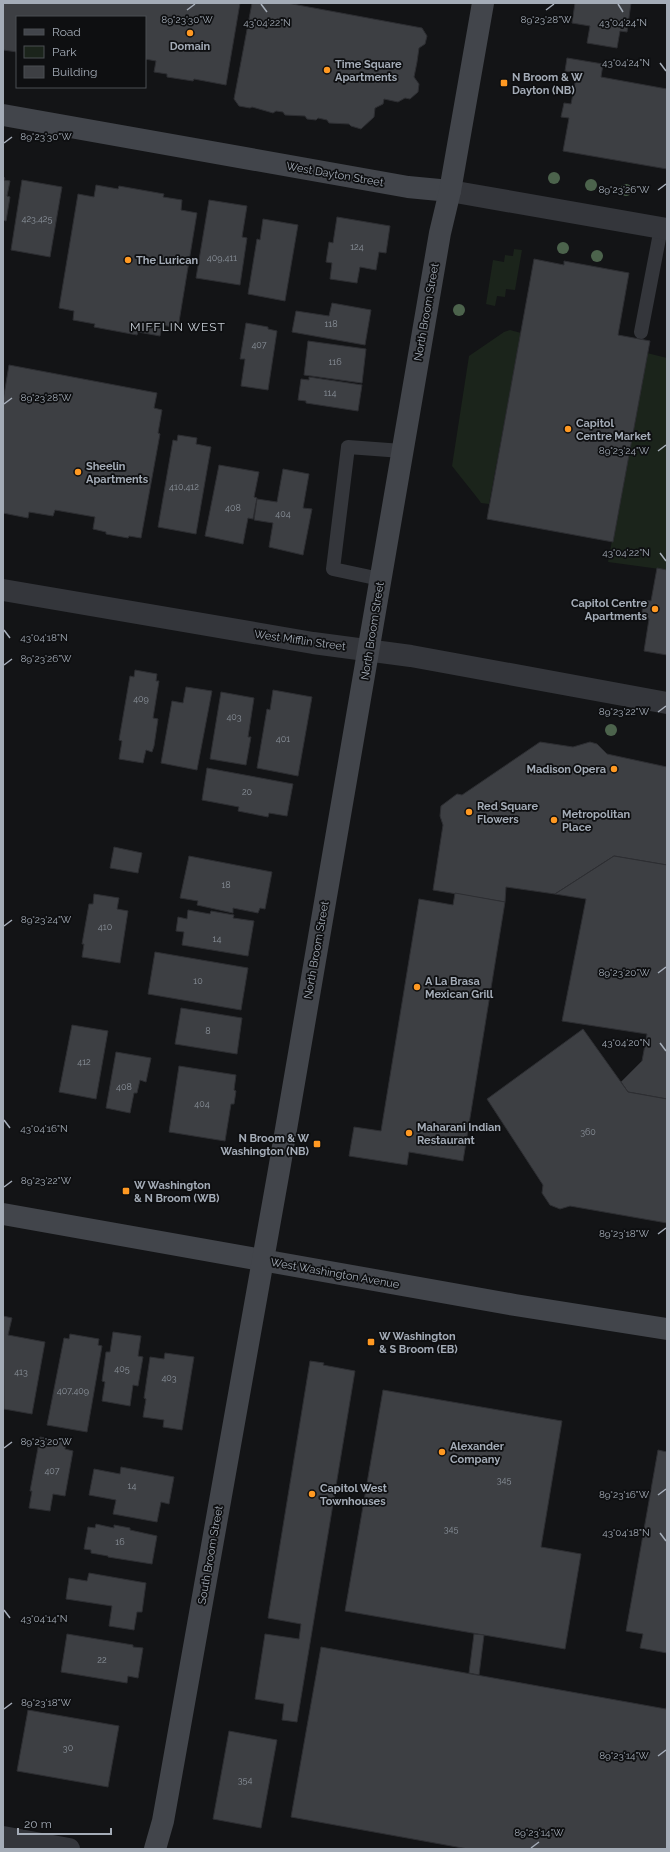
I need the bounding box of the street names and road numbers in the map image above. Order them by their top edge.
street label: West Dayton Street [285,160,385,189]
street label: North Broom Street [411,262,442,362]
street label: North Broom Street [358,581,387,681]
street label: West Mifflin Street [253,628,347,653]
street label: North Broom Street [301,900,332,1000]
street label: West Washington Avenue [270,1256,401,1291]
street label: South Broom Street [195,1504,226,1606]

